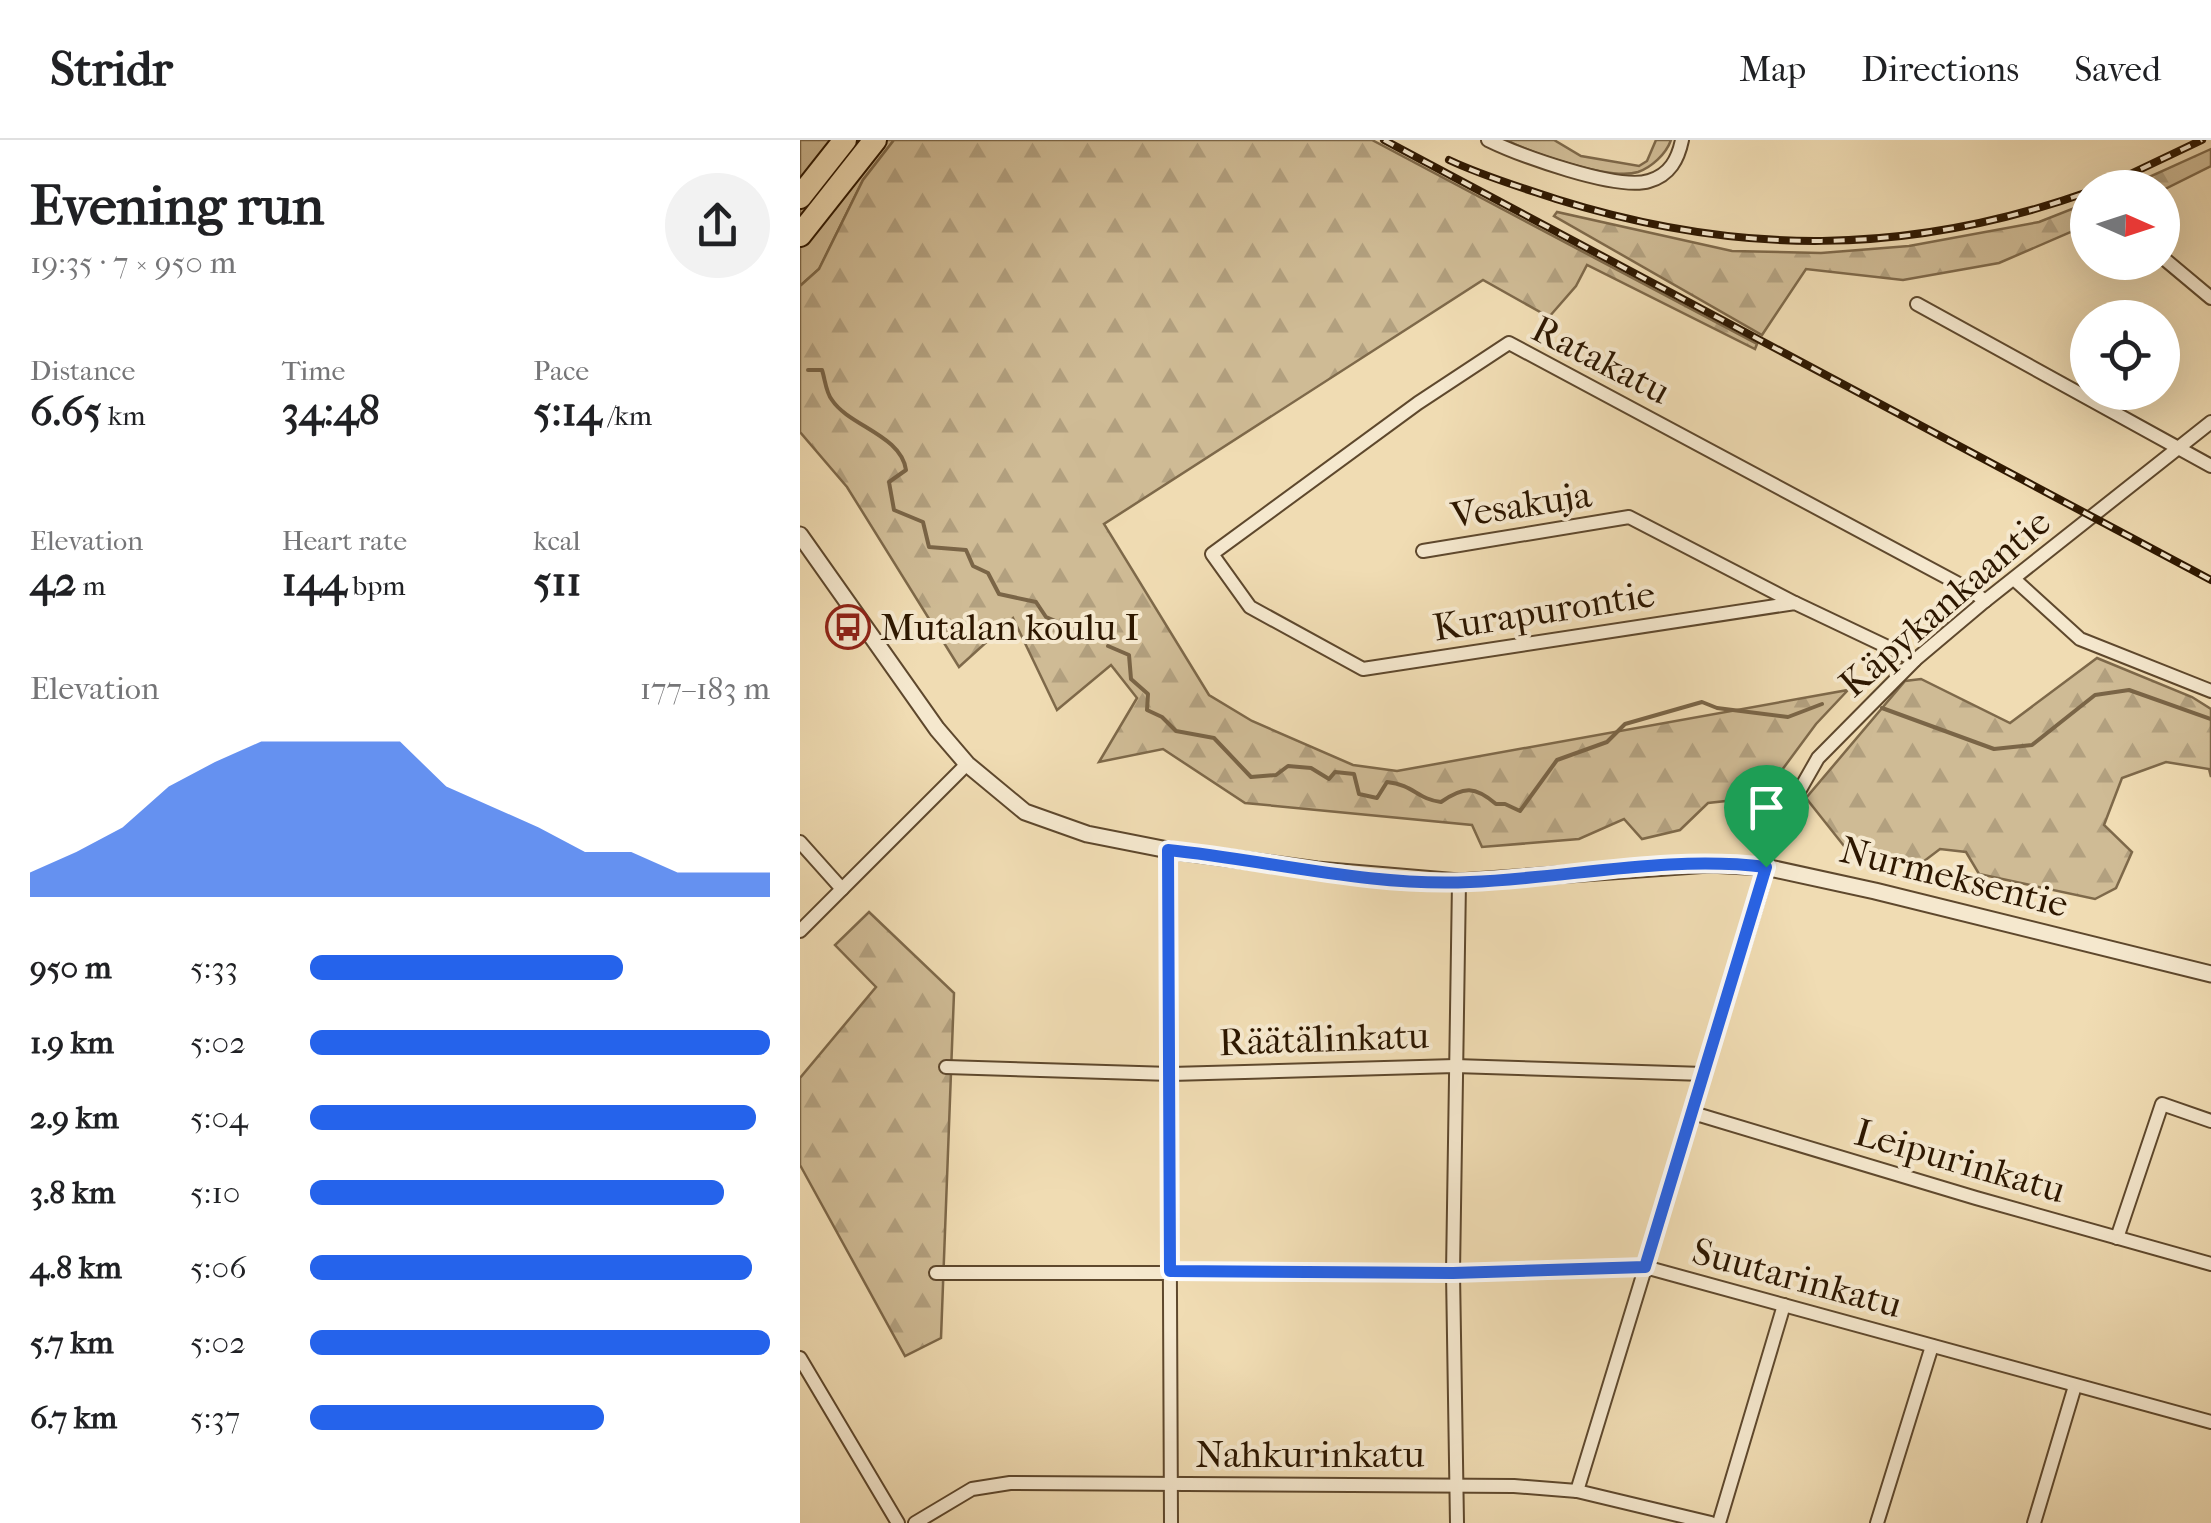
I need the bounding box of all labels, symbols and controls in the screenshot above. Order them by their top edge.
text: Stridr [50,41,173,97]
text: Map [1739,49,1806,90]
text: Directions [1861,49,2019,90]
text: Saved [2074,49,2161,90]
north arrow [2070,170,2180,280]
map controls [2070,170,2180,410]
button: share [665,173,770,278]
text: Evening run [30,174,324,238]
text: 19:35 · 7 × 950 m [30,244,236,281]
button: locate [2070,300,2180,410]
street label: Ratakatu [1524,306,1678,414]
text: Distance [30,354,135,387]
text: Time [282,354,345,387]
text: Pace [533,354,589,387]
text: 6.65 [30,387,102,436]
text: 34:48 [282,387,380,436]
text: 5:14 [533,387,601,436]
text: km [102,399,145,432]
text: /km [601,399,652,432]
street label: Vesakuja [1447,472,1595,538]
street label: Käpykankaantie [1831,499,2059,707]
text: Elevation [30,524,143,557]
text: Heart rate [282,524,407,557]
text: kcal [533,524,580,557]
text: 42 [30,557,76,606]
text: 144 [282,557,346,606]
text: 511 [533,557,581,606]
text: m [76,569,106,602]
text: bpm [346,569,405,602]
street label: Kurapurontie [1430,571,1658,651]
bus stop icon: Mutalan koulu I [825,604,871,650]
place label: Mutalan koulu I [880,605,1139,650]
text: Elevation [30,670,159,707]
text: 177–183 m [640,670,770,707]
pin [1724,765,1809,868]
icon: arrive [1739,780,1794,835]
street label: Nurmeksentie [1835,827,2073,927]
text: 950 m [30,949,112,986]
text: 5:33 [190,949,238,986]
street label: Räätälinkatu [1218,1013,1430,1065]
text: 1.9 km [30,1024,114,1061]
text: 5:02 [190,1024,246,1061]
text: 2.9 km [30,1099,119,1136]
text: 5:04 [190,1099,248,1136]
street label: Leipurinkatu [1850,1110,2070,1212]
text: 3.8 km [30,1174,115,1211]
text: 5:10 [190,1174,240,1211]
street label: Suutarinkatu [1687,1228,1907,1328]
text: 4.8 km [30,1249,122,1286]
text: 5:06 [190,1249,247,1286]
text: 5.7 km [30,1324,114,1361]
text: 5:02 [190,1324,246,1361]
text: 6.7 km [30,1399,117,1436]
text: 5:37 [190,1399,240,1436]
street label: Nahkurinkatu [1195,1432,1425,1477]

